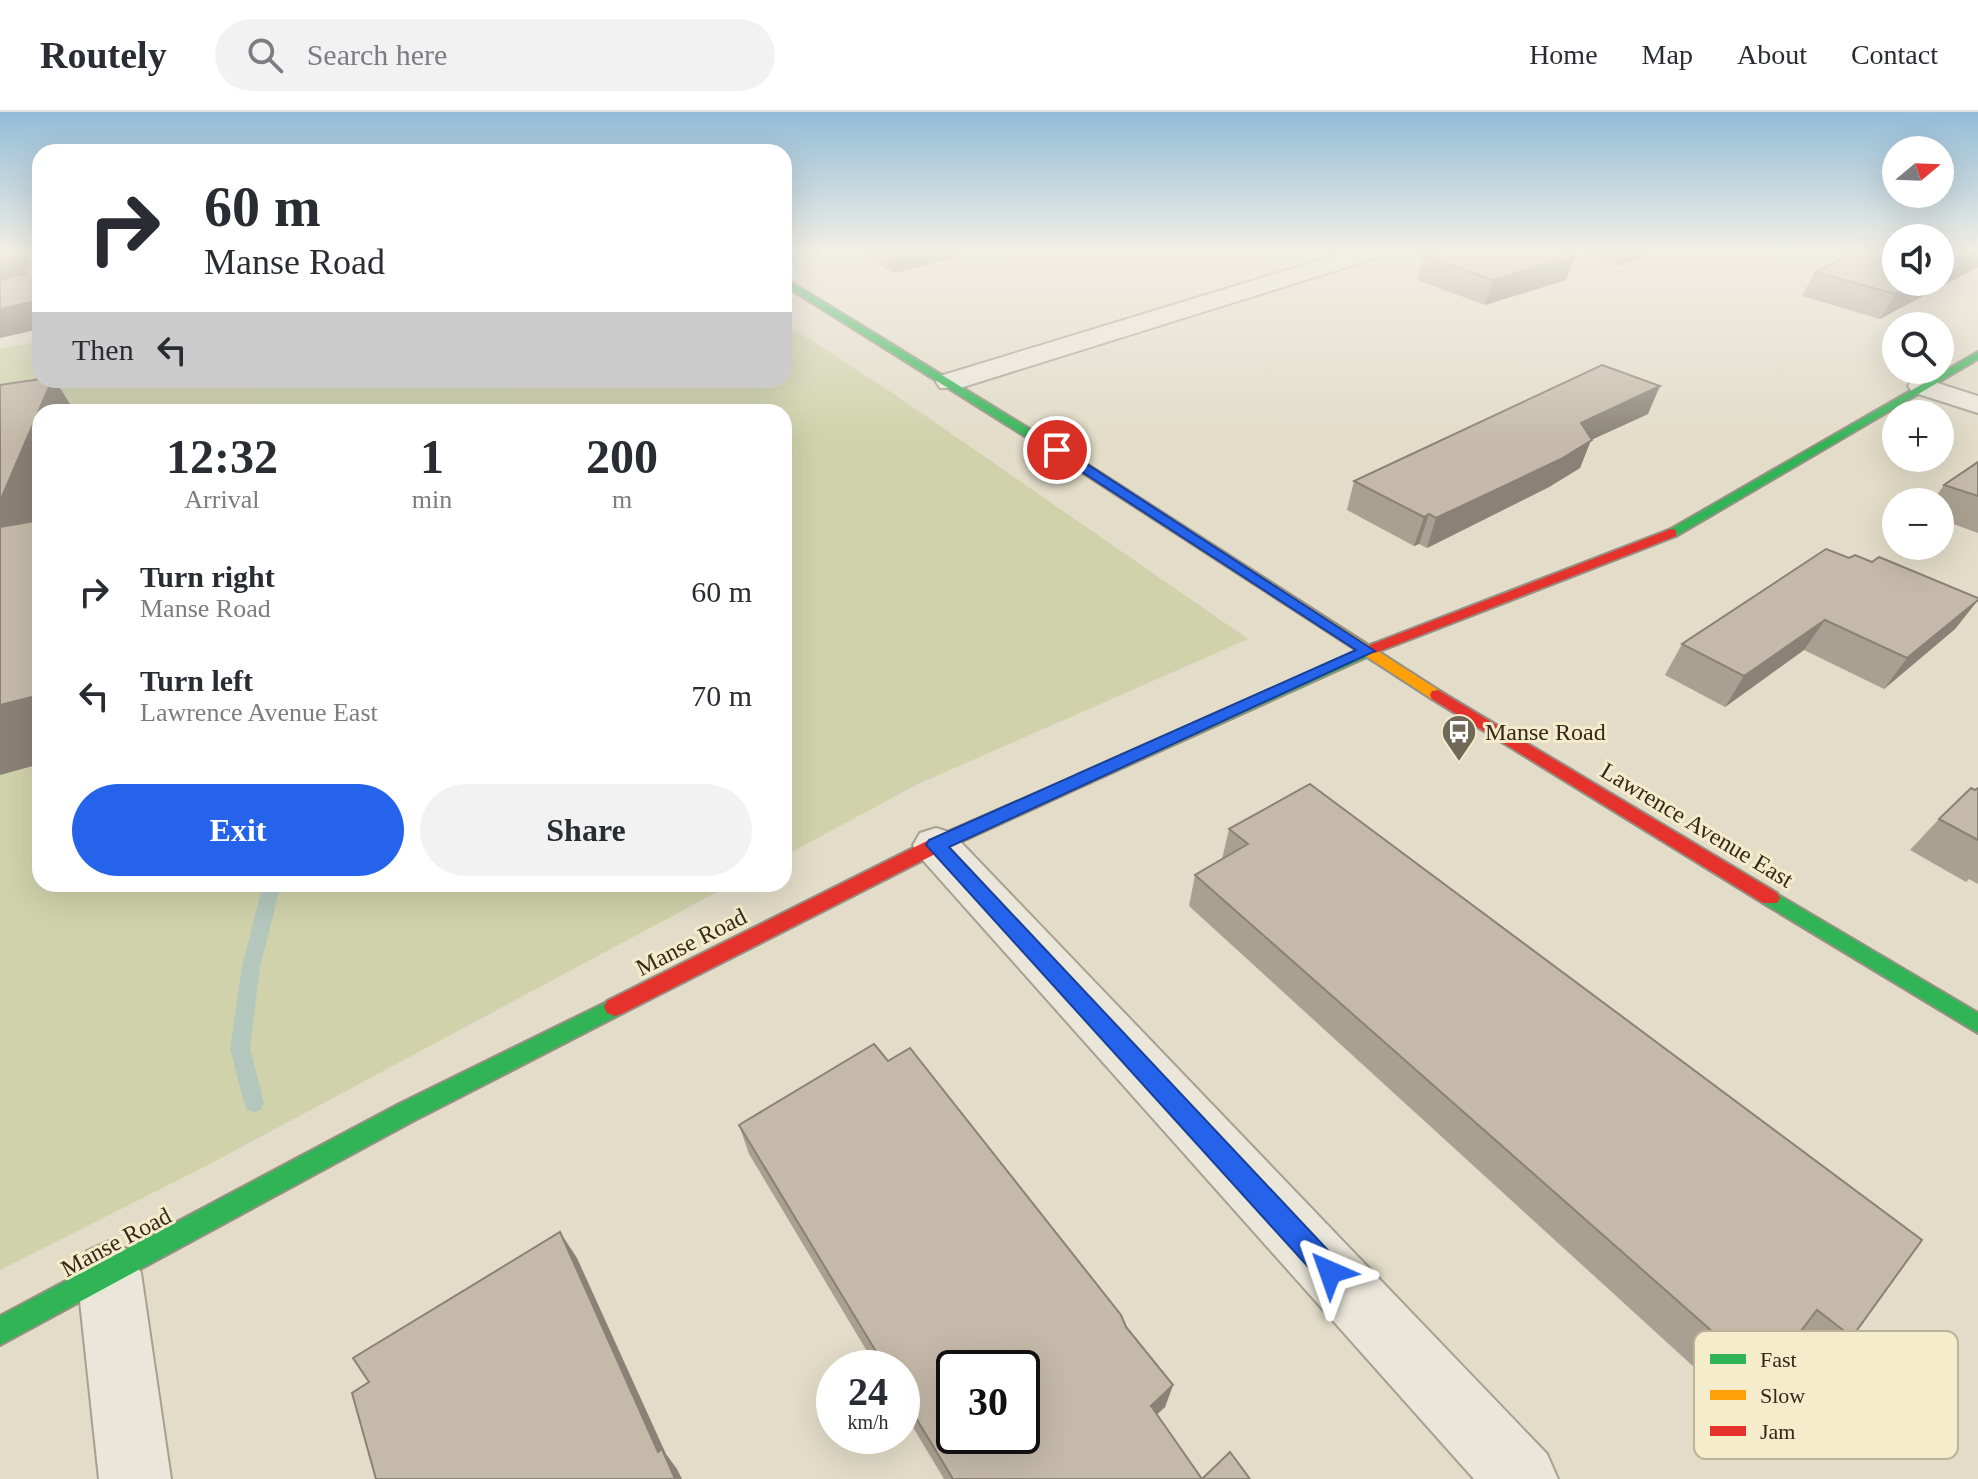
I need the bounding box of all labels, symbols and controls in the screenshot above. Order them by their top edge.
search box [215,19,775,91]
icon: search [243,33,287,77]
text: Routely [40,34,167,76]
text: Search here [307,38,447,71]
text: Home [1529,39,1598,70]
text: Map [1642,39,1693,70]
text: About [1737,39,1807,70]
text: Contact [1851,39,1938,70]
north arrow [1882,136,1954,208]
map controls [1882,136,1954,560]
icon: right [72,176,176,280]
text: 60 m [204,176,321,238]
button: sound [1882,224,1954,296]
text: Manse Road [204,242,385,282]
button: search [1882,312,1954,384]
icon: left [150,328,194,372]
text: Then [72,333,134,366]
button: + [1882,400,1954,472]
pin [1023,416,1091,484]
icon: arrive [1035,428,1079,472]
text: 12:32 [166,430,278,483]
text: 1 [420,430,444,483]
text: 200 [586,430,658,483]
text: Arrival [184,485,259,514]
text: min [412,485,452,514]
text: m [612,485,632,514]
button: − [1882,488,1954,560]
text: Turn right [140,560,275,593]
icon: right [72,570,116,614]
text: 60 m [691,575,752,608]
text: Manse Road [140,594,271,623]
text: Turn left [140,664,253,697]
icon: left [72,674,116,718]
text: 70 m [691,679,752,712]
text: Lawrence Avenue East [140,698,378,727]
bus stop icon: Manse Road [1440,713,1478,763]
place label: Manse Road [1485,719,1606,745]
street label: Lawrence Avenue East [1596,757,1798,893]
button: Exit [72,784,404,876]
button: Share [420,784,752,876]
street label: Manse Road [631,903,751,981]
street label: Manse Road [57,1202,175,1282]
position arrow [1288,1230,1372,1314]
legend [1694,1331,1958,1459]
text: Fast [1760,1347,1797,1372]
speed limit sign: 30 [936,1350,1040,1454]
text: 24 [848,1369,888,1414]
text: Slow [1760,1383,1805,1408]
text: km/h [847,1411,889,1433]
text: Jam [1760,1419,1795,1444]

